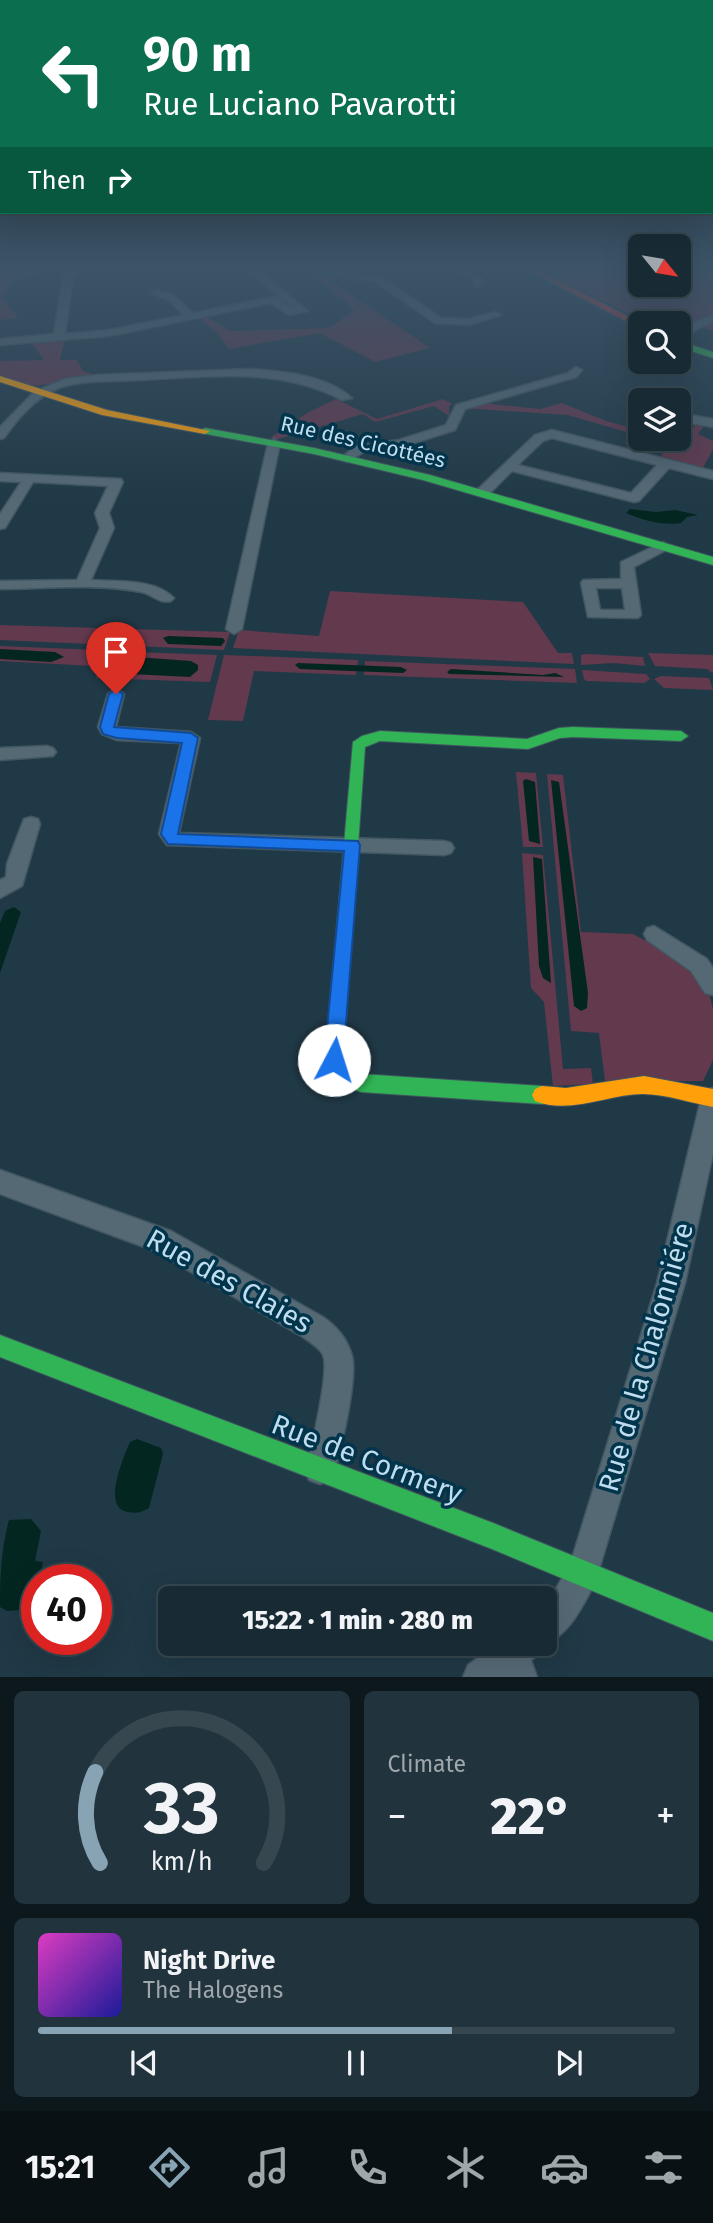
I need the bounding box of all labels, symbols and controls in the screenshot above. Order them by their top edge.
text: 90 m [143,25,252,84]
icon: left [28,28,119,119]
text: Rue Luciano Pavarotti [143,85,457,123]
icon: right [100,161,138,199]
text: Then [28,165,86,196]
north arrow [628,234,691,298]
map controls [628,234,691,451]
button: search [628,311,691,374]
button: layers [628,388,691,451]
street label: Rue des Cicottées [278,410,448,474]
pin [86,622,146,694]
icon: arrive [97,633,135,671]
position arrow [297,1023,371,1097]
street label: Rue de la Chalonniére [592,1219,700,1495]
street label: Rue des Claies [141,1222,317,1340]
street label: Rue de Cormery [267,1407,467,1511]
speed limit sign: 40 [21,1564,112,1655]
text: 15:22 · 1 min · 280 m [242,1605,473,1636]
text: Climate [388,1750,466,1778]
text: 33 [143,1766,220,1853]
text: 22° [491,1785,572,1848]
text: − [388,1793,407,1839]
text: + [656,1793,675,1839]
text: km/h [151,1847,213,1877]
text: Night Drive [143,1945,275,1976]
text: The Halogens [143,1976,283,2004]
icon: previous [125,2044,163,2082]
icon: pause [337,2044,375,2082]
icon: next [550,2044,588,2082]
icon: directions [145,2143,194,2192]
icon: music [244,2143,293,2192]
icon: phone [343,2143,392,2192]
icon: climate [441,2143,490,2192]
icon: car [540,2143,589,2192]
icon: filters [639,2143,688,2192]
text: 15:21 [25,2148,95,2186]

